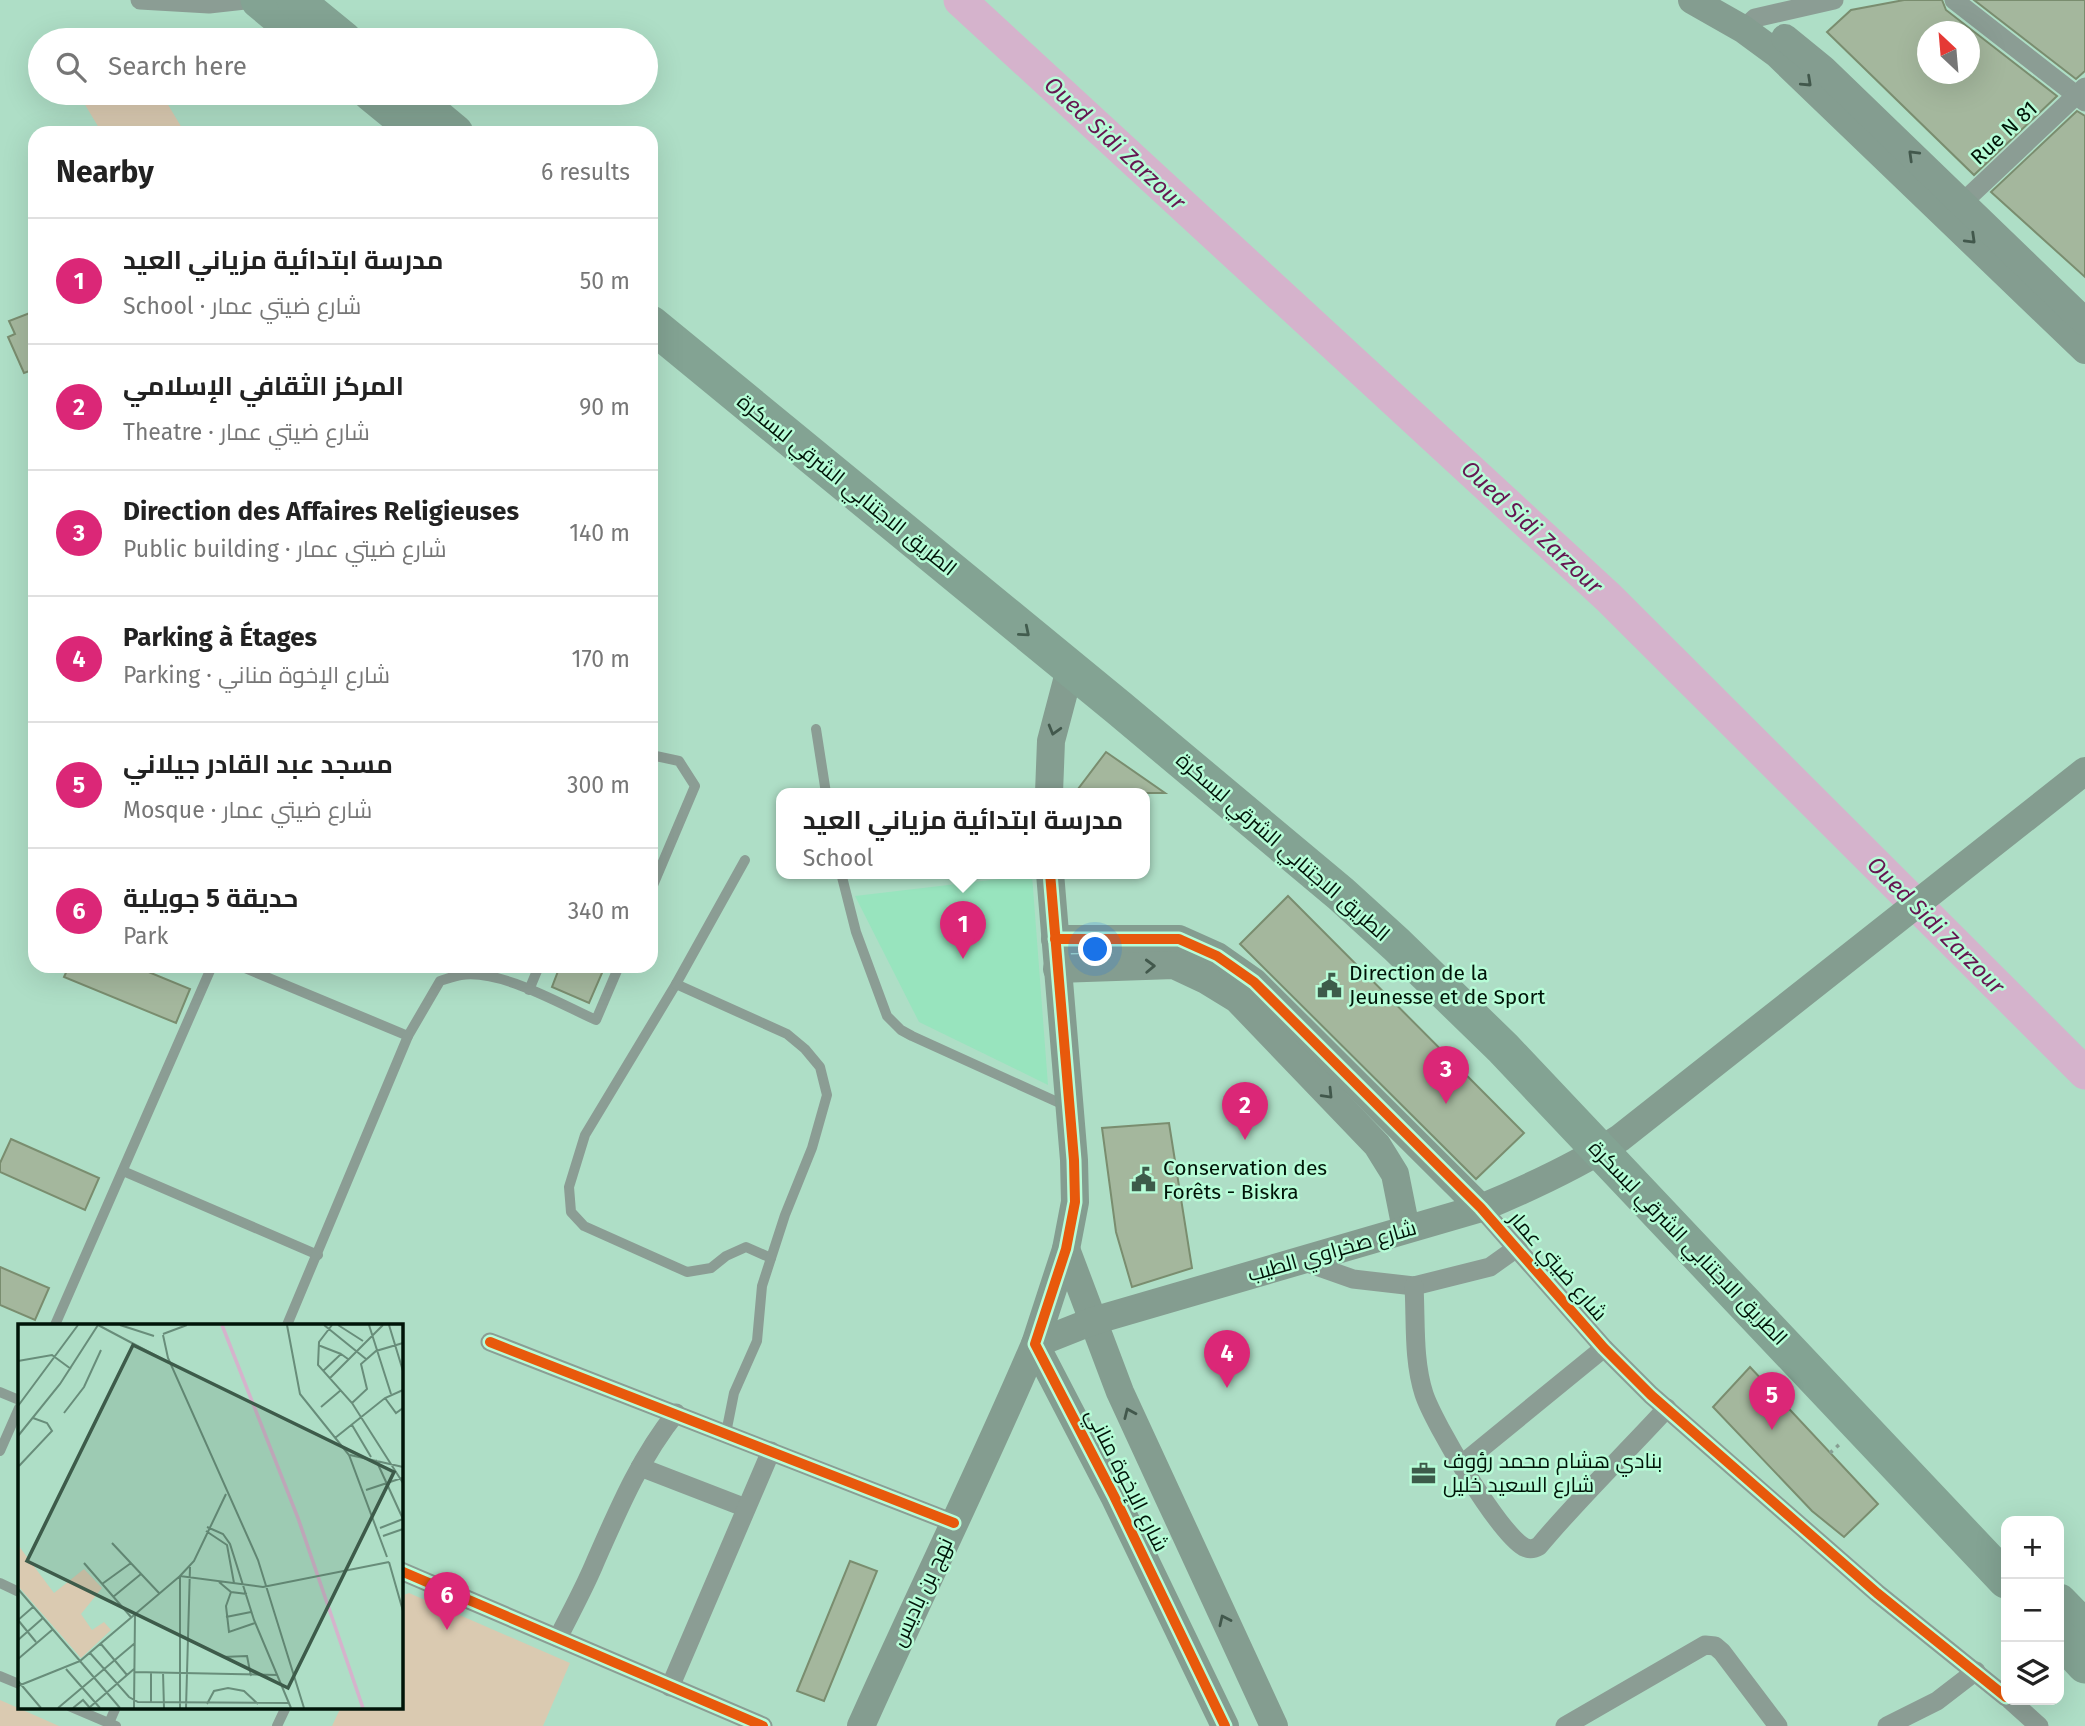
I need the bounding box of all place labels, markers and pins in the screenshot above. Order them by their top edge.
pin: 1 [940,901,986,959]
place label: Direction de la Jeunesse et de Sport [1349,960,1546,1010]
public building icon: Direction de la Jeunesse et de Sport [1315,971,1343,999]
pin: 3 [1423,1046,1469,1104]
pin: 2 [1222,1082,1268,1140]
place label: Conservation des Forêts - Biskra [1163,1155,1327,1205]
public building icon: Conservation des Forêts - Biskra [1129,1166,1157,1194]
pin: 4 [1204,1330,1250,1388]
pin: 5 [1749,1372,1795,1430]
place label: بنادي هشام محمد رؤوف شارع السعيد خليل [1443,1448,1662,1499]
office icon: بنادي هشام محمد رؤوف شارع السعيد خليل [1409,1459,1437,1487]
pin: 6 [424,1572,470,1630]

